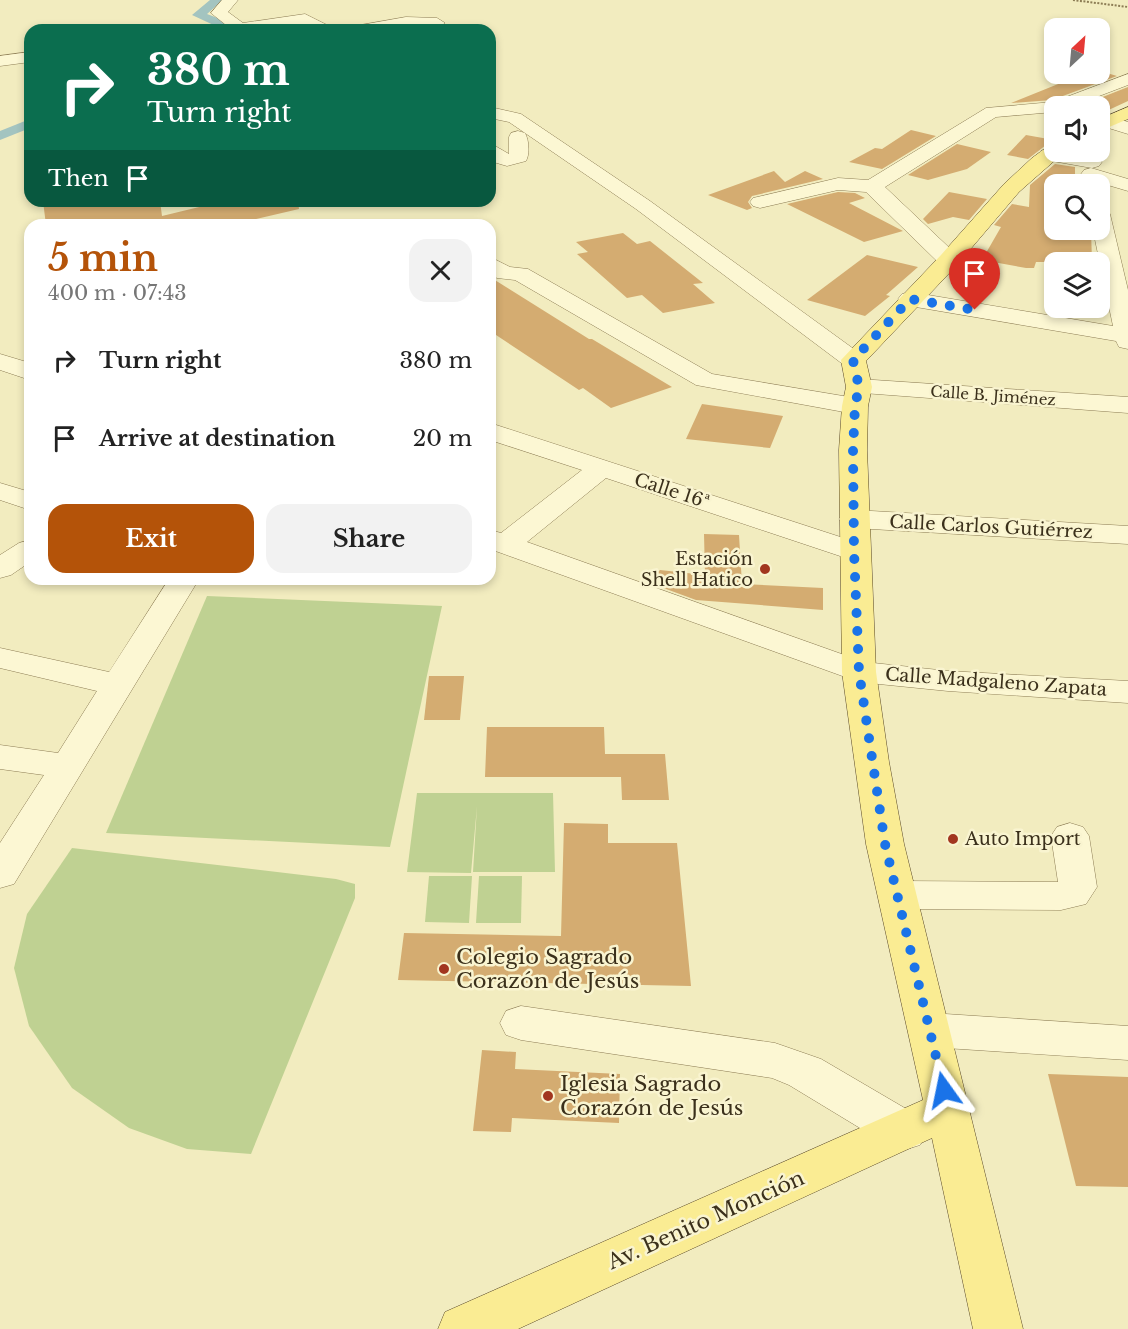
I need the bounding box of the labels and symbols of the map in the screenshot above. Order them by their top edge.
north arrow [1044,18,1110,84]
pin [949,248,1000,310]
street label: Calle B. Jiménez [930,382,1056,409]
street label: Calle 16ª [632,468,712,514]
street label: Calle Carlos Gutiérrez [889,511,1093,543]
place label: Estación Shell Hatico [641,548,753,591]
marker: Estación Shell Hatico [758,562,772,576]
street label: Calle Madgaleno Zapata [884,663,1108,701]
place label: Auto Import [964,828,1081,850]
marker: Auto Import [946,832,960,846]
place label: Colegio Sagrado Corazón de Jesús [456,944,639,994]
marker: Colegio Sagrado Corazón de Jesús [437,962,451,976]
position arrow [912,1058,976,1122]
place label: Iglesia Sagrado Corazón de Jesús [560,1071,743,1121]
marker: Iglesia Sagrado Corazón de Jesús [541,1089,555,1103]
street label: Av. Benito Monción [603,1165,809,1276]

